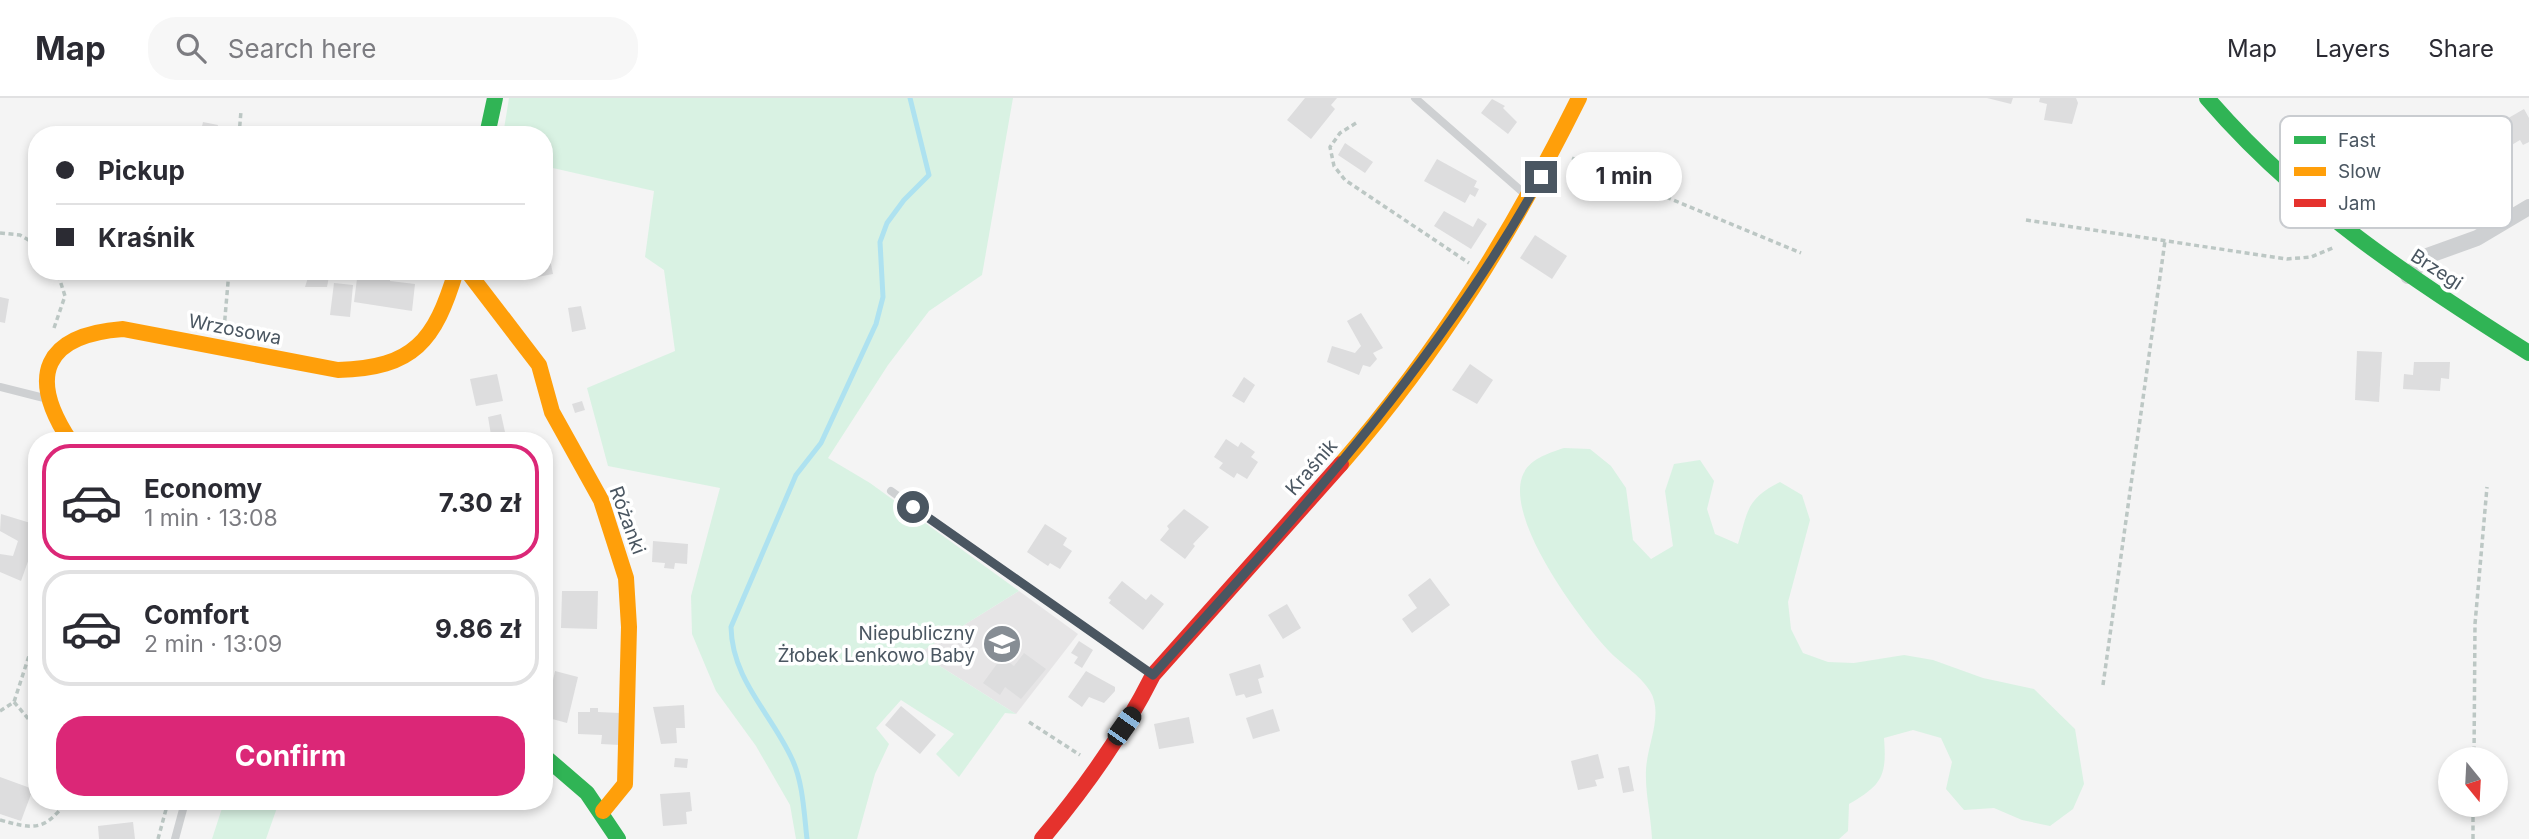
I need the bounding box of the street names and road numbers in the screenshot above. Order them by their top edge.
street label: Brzegi [2407,244,2467,295]
street label: Wrzosowa [187,309,283,350]
street label: Kraśnik [1281,434,1342,500]
street label: Różanki [605,483,650,557]

